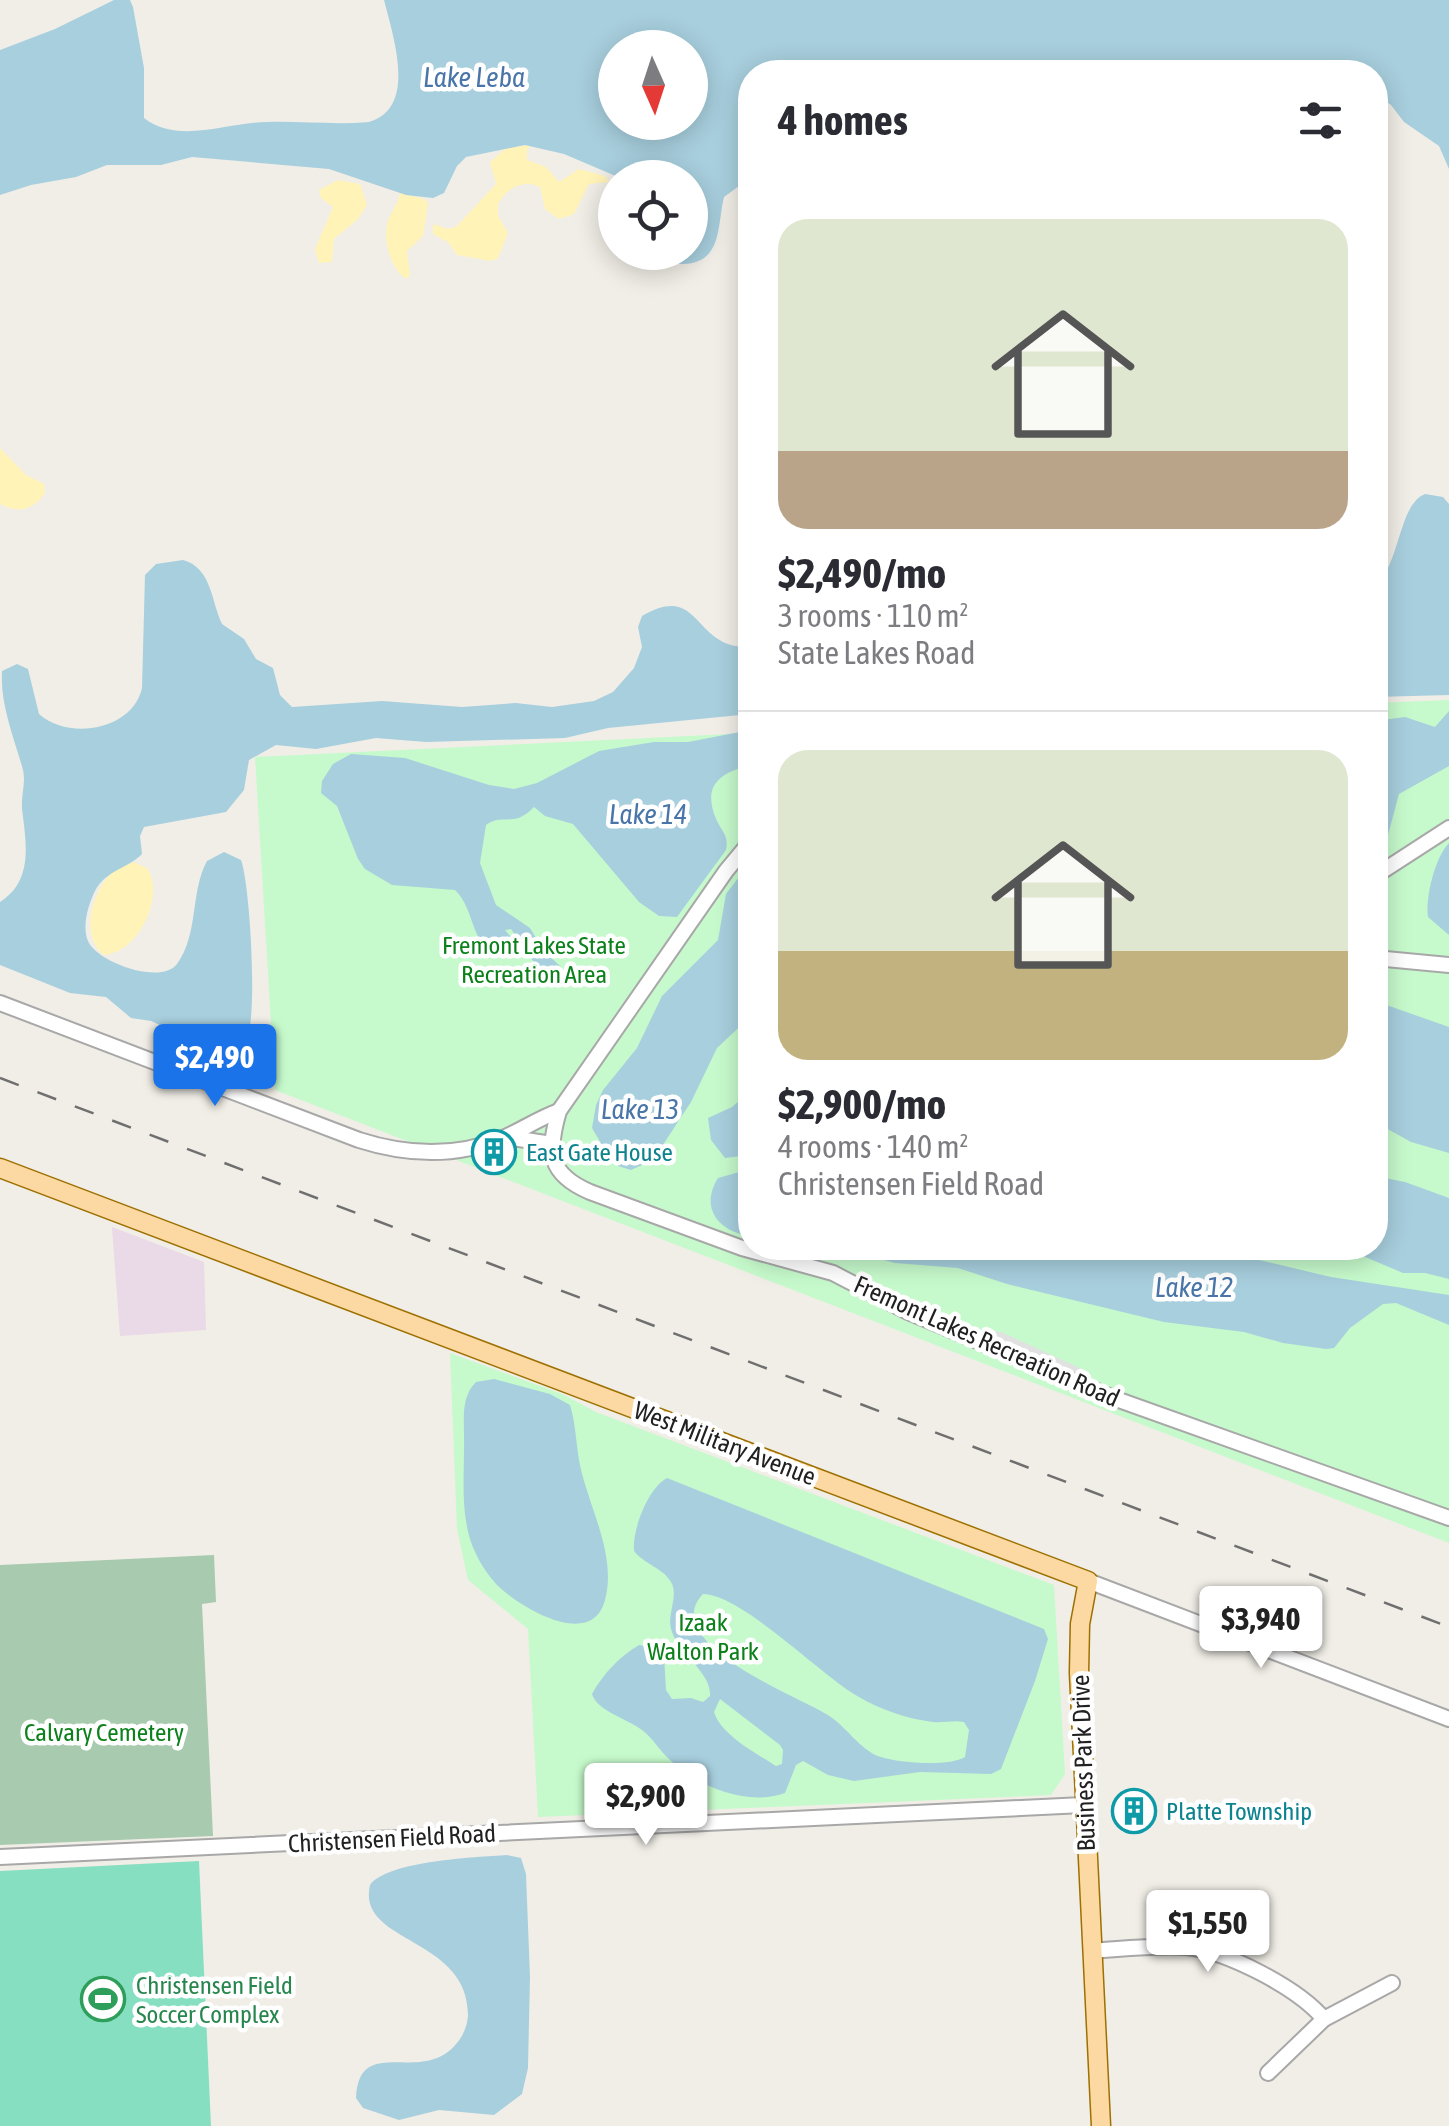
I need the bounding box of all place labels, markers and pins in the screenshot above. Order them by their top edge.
pin: $2,490 [134,1024,296,1109]
building icon: East Gate House [471,1129,517,1175]
place label: East Gate House [526,1138,673,1166]
pin: $3,940 [1180,1586,1342,1671]
pin: $2,900 [565,1763,727,1848]
building icon: Platte Township [1111,1788,1157,1834]
place label: Platte Township [1166,1797,1312,1825]
pin: $1,550 [1127,1890,1289,1975]
place label: Christensen Field Soccer Complex [136,1971,293,2028]
sports icon: Christensen Field Soccer Complex [80,1976,126,2022]

